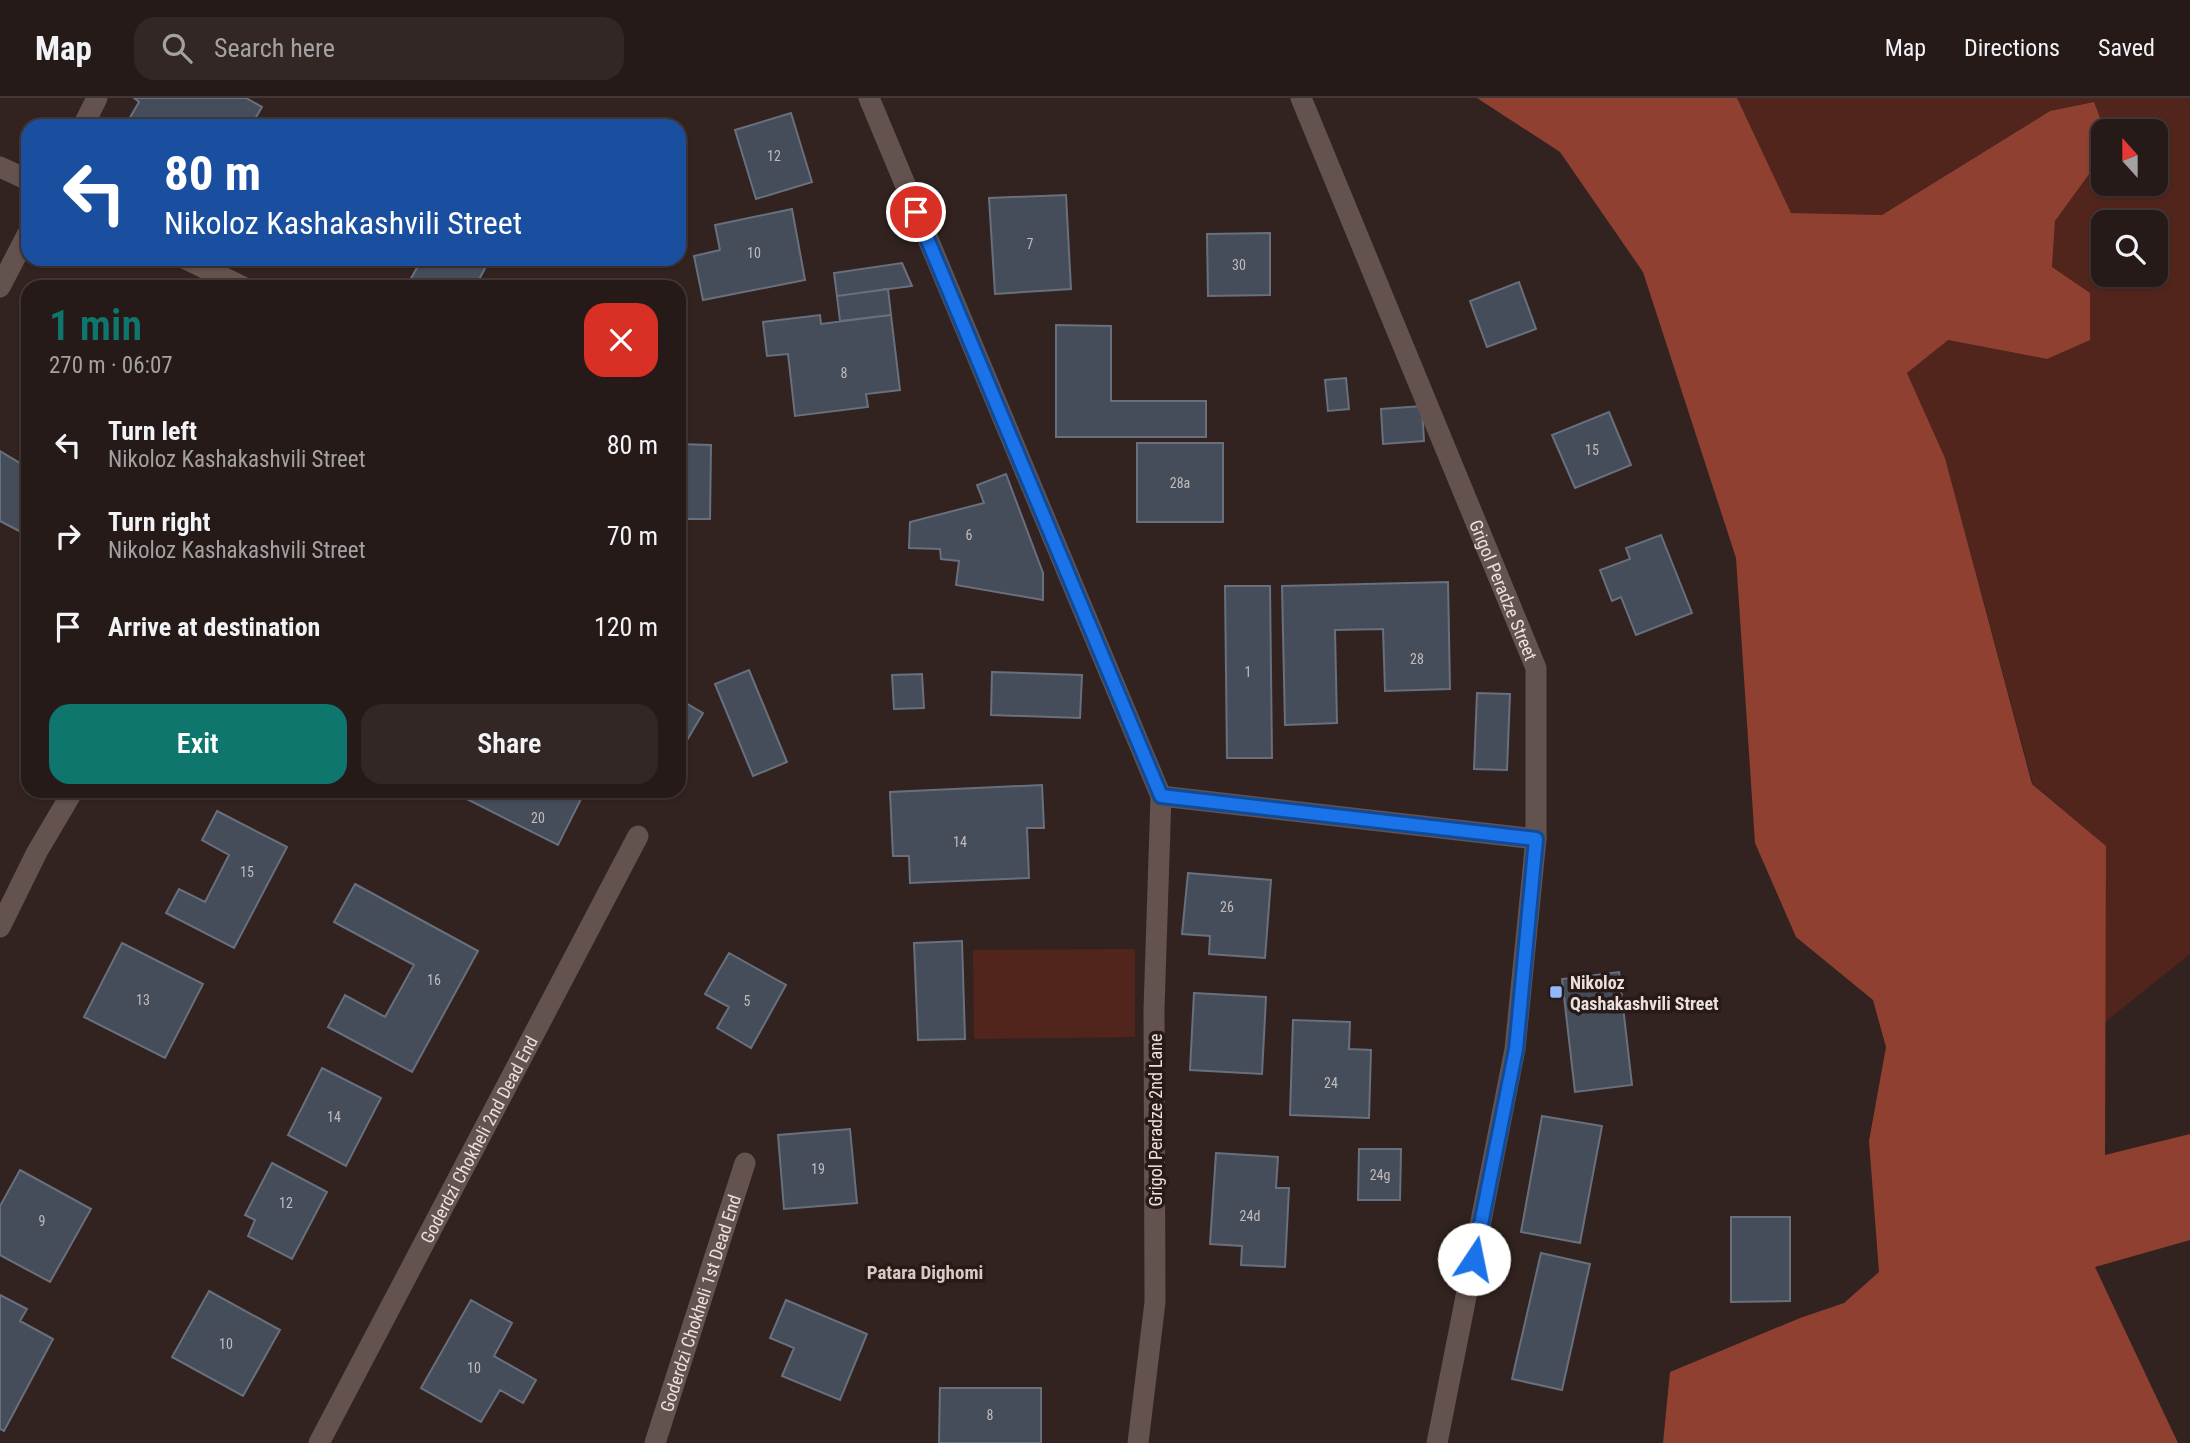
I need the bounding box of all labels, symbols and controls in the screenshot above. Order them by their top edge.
search box [134,17,624,80]
text: Map [35,29,92,68]
icon: search [158,29,196,67]
text: Search here [214,33,335,63]
text: Map [1885,34,1926,62]
text: Directions [1964,34,2060,62]
text: Saved [2098,34,2155,62]
north arrow [2091,119,2168,196]
map controls [2091,119,2168,287]
text: 80 m [164,145,261,202]
icon: left [49,147,140,238]
house number: 12 [767,148,781,164]
pin [886,182,946,242]
icon: arrive [897,193,935,231]
text: Nikoloz Kashakashvili Street [164,204,522,242]
button: search [2091,210,2168,287]
house number: 7 [1027,236,1034,252]
house number: 10 [747,245,761,261]
house number: 30 [1232,257,1246,273]
text: 1 min [49,301,142,350]
button: close [584,303,658,377]
text: 270 m · 06:07 [49,352,173,379]
house number: 8 [841,365,848,381]
text: Turn left [108,416,197,446]
icon: left [49,426,87,464]
text: 80 m [607,430,658,460]
house number: 15 [1585,442,1599,458]
text: Nikoloz Kashakashvili Street [108,446,365,473]
house number: 28a [1170,475,1190,491]
text: Turn right [108,507,210,537]
street label: Grigol Peradze Street [1465,516,1542,663]
icon: right [49,517,87,555]
text: 70 m [607,521,658,551]
house number: 6 [966,527,973,543]
text: Nikoloz Kashakashvili Street [108,537,365,564]
icon: arrive [49,608,87,646]
text: Arrive at destination [108,612,320,642]
text: 120 m [594,612,658,642]
house number: 28 [1410,651,1424,667]
house number: 1 [1245,664,1251,680]
button: Exit [49,704,347,784]
button: Share [361,704,658,784]
house number: 20 [531,810,545,826]
house number: 14 [953,834,967,850]
house number: 15 [240,864,254,880]
house number: 26 [1220,899,1234,915]
house number: 16 [427,972,441,988]
place label: Nikoloz Qashakashvili Street [1570,972,1719,1014]
marker: Nikoloz Qashakashvili Street [1548,984,1564,1000]
house number: 13 [136,992,150,1008]
house number: 5 [744,993,751,1009]
street label: Goderdzi Chokheli 2nd Dead End [416,1032,542,1246]
street label: Grigol Peradze 2nd Lane [1145,1034,1166,1206]
house number: 24 [1324,1075,1338,1091]
house number: 14 [327,1109,341,1125]
house number: 19 [811,1161,825,1177]
house number: 24g [1370,1167,1390,1183]
street label: Goderdzi Chokheli 1st Dead End [655,1192,745,1414]
house number: 12 [279,1195,293,1211]
house number: 24d [1240,1208,1260,1224]
house number: 9 [39,1213,45,1229]
position arrow [1437,1222,1511,1296]
district label: Patara Dighomi [867,1261,983,1284]
house number: 10 [219,1336,233,1352]
house number: 10 [467,1360,481,1376]
house number: 8 [987,1407,994,1423]

